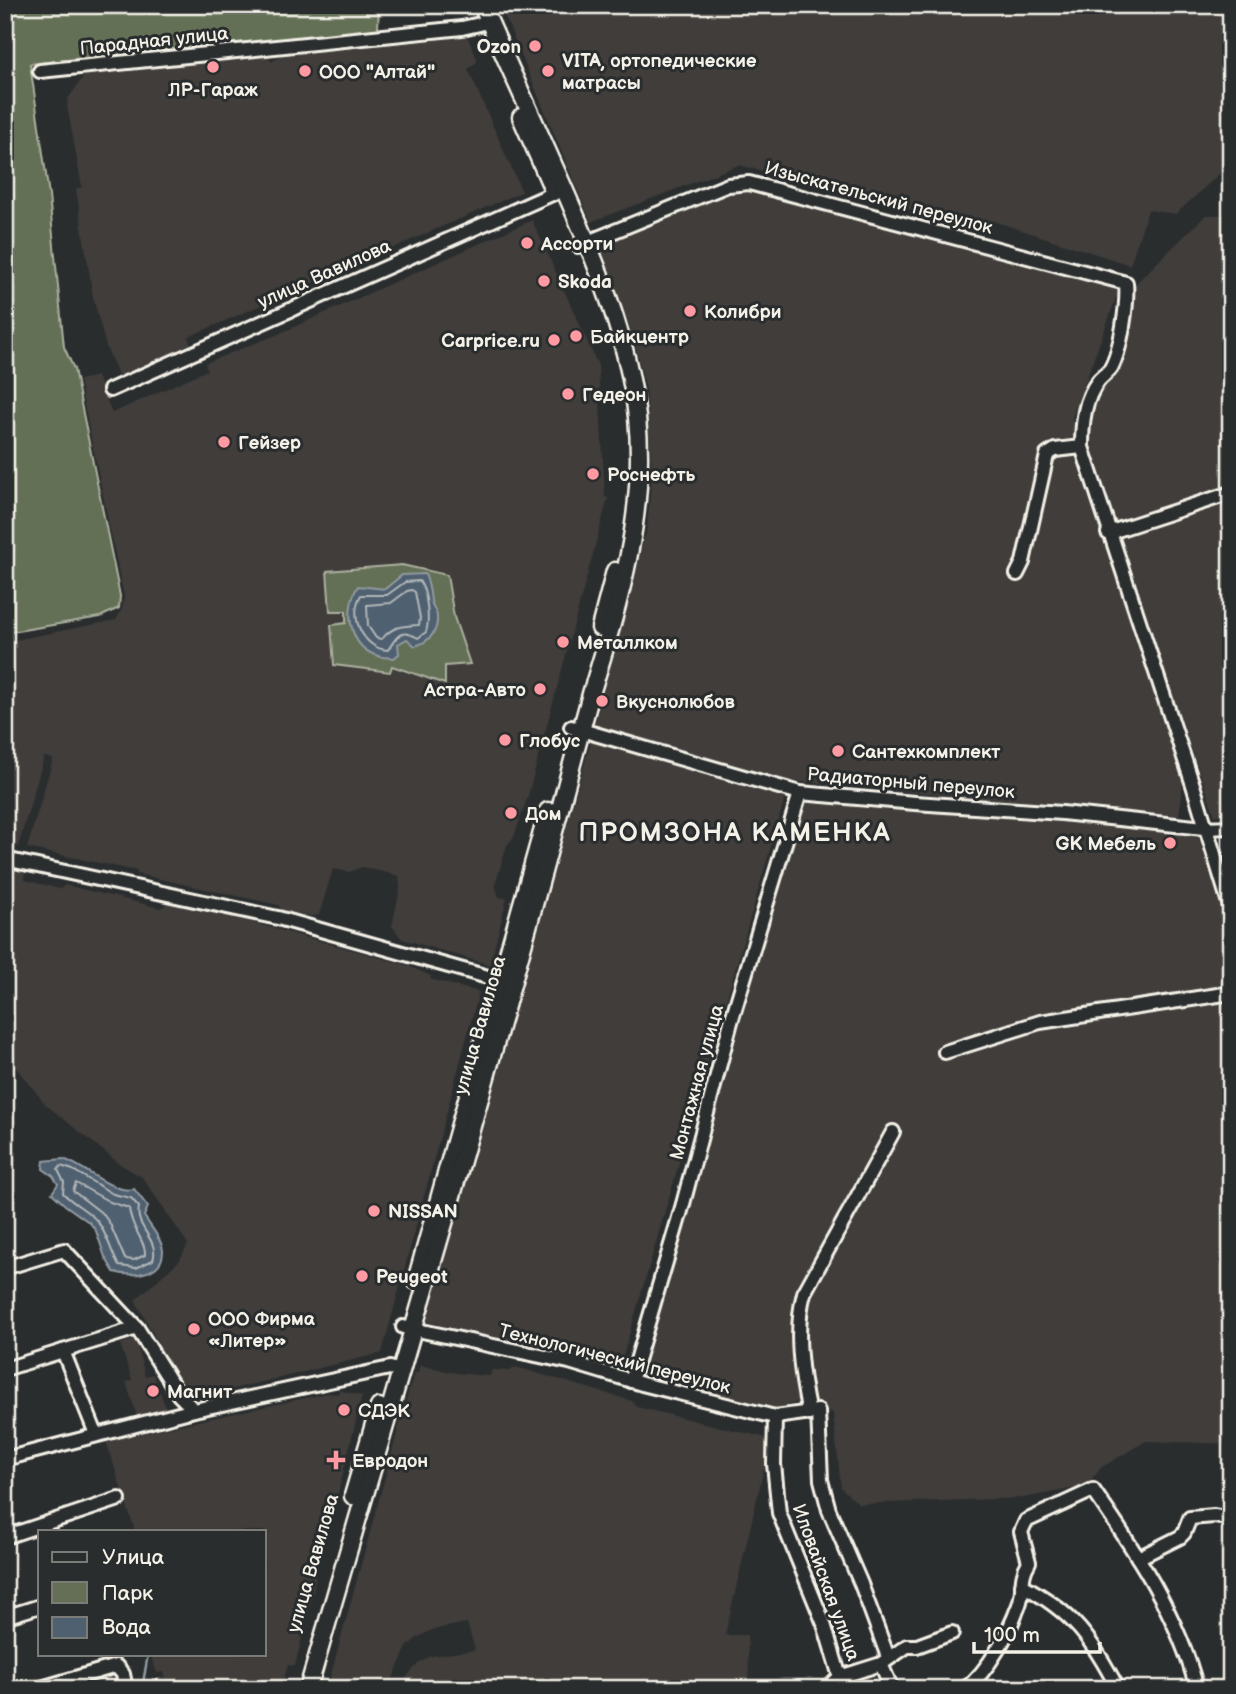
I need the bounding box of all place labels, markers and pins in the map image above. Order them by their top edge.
place label: Ozon [477,36,521,59]
marker: Ozon [527,38,543,54]
place label: VITA, ортопедические матрасы [562,50,757,95]
marker: ЛР-Гараж [205,59,221,75]
place label: ООО "Алтай" [319,61,435,84]
marker: ООО "Алтай" [297,63,313,79]
marker: VITA, ортопедические матрасы [540,63,556,79]
place label: ЛР-Гараж [167,79,259,102]
place label: Ассорти [540,233,613,256]
marker: Ассорти [519,235,535,251]
place label: Skoda [558,271,612,294]
marker: Skoda [536,273,552,289]
place label: Колибри [704,301,782,324]
marker: Колибри [682,303,698,319]
place label: Байкцентр [590,326,690,349]
marker: Байкцентр [568,328,584,344]
place label: Carprice.ru [441,330,540,353]
marker: Carprice.ru [546,332,562,348]
place label: Гедеон [582,384,646,407]
marker: Гедеон [560,386,576,402]
place label: Гейзер [238,432,302,455]
marker: Гейзер [216,434,232,450]
place label: Роснефть [607,464,696,487]
marker: Роснефть [585,466,601,482]
place label: Металлком [577,632,678,655]
marker: Металлком [555,634,571,650]
place label: Астра-Авто [423,679,526,702]
marker: Астра-Авто [532,681,548,697]
place label: Вкуснолюбов [616,691,735,714]
marker: Вкуснолюбов [594,693,610,709]
place label: Глобус [519,730,581,753]
marker: Глобус [497,732,513,748]
place label: Сантехкомплект [852,741,1000,764]
marker: Сантехкомплект [830,743,846,759]
place label: Дом [525,803,561,826]
marker: Дом [503,805,519,821]
place label: GK Мебель [1055,833,1156,856]
marker: GK Мебель [1162,835,1178,851]
place label: NISSAN [388,1201,458,1224]
marker: NISSAN [366,1203,382,1219]
place label: Peugeot [376,1266,448,1289]
marker: Peugeot [354,1268,370,1284]
place label: ООО Фирма «Литер» [208,1308,316,1353]
marker: ООО Фирма «Литер» [186,1321,202,1337]
place label: Магнит [167,1381,232,1404]
marker: Магнит [145,1383,161,1399]
place label: СДЭК [358,1400,410,1423]
marker: СДЭК [336,1402,352,1418]
marker: Евродон [326,1450,346,1470]
place label: Евродон [352,1450,428,1473]

